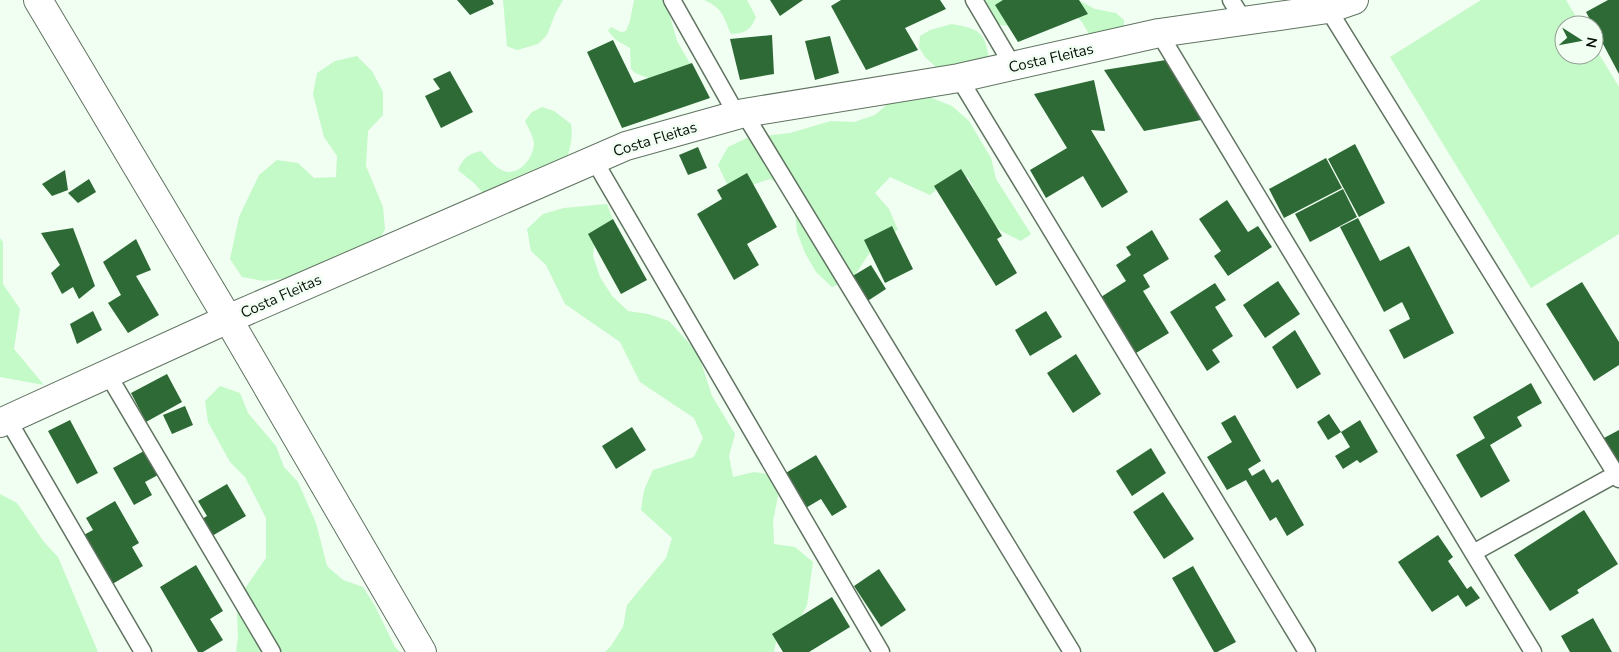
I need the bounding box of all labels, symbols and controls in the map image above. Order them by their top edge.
north arrow [1554,15,1604,65]
text: N [1581,35,1602,49]
street label: Costa Fleitas [1007,39,1095,77]
street label: Costa Fleitas [611,117,699,161]
street label: Costa Fleitas [237,269,325,323]

